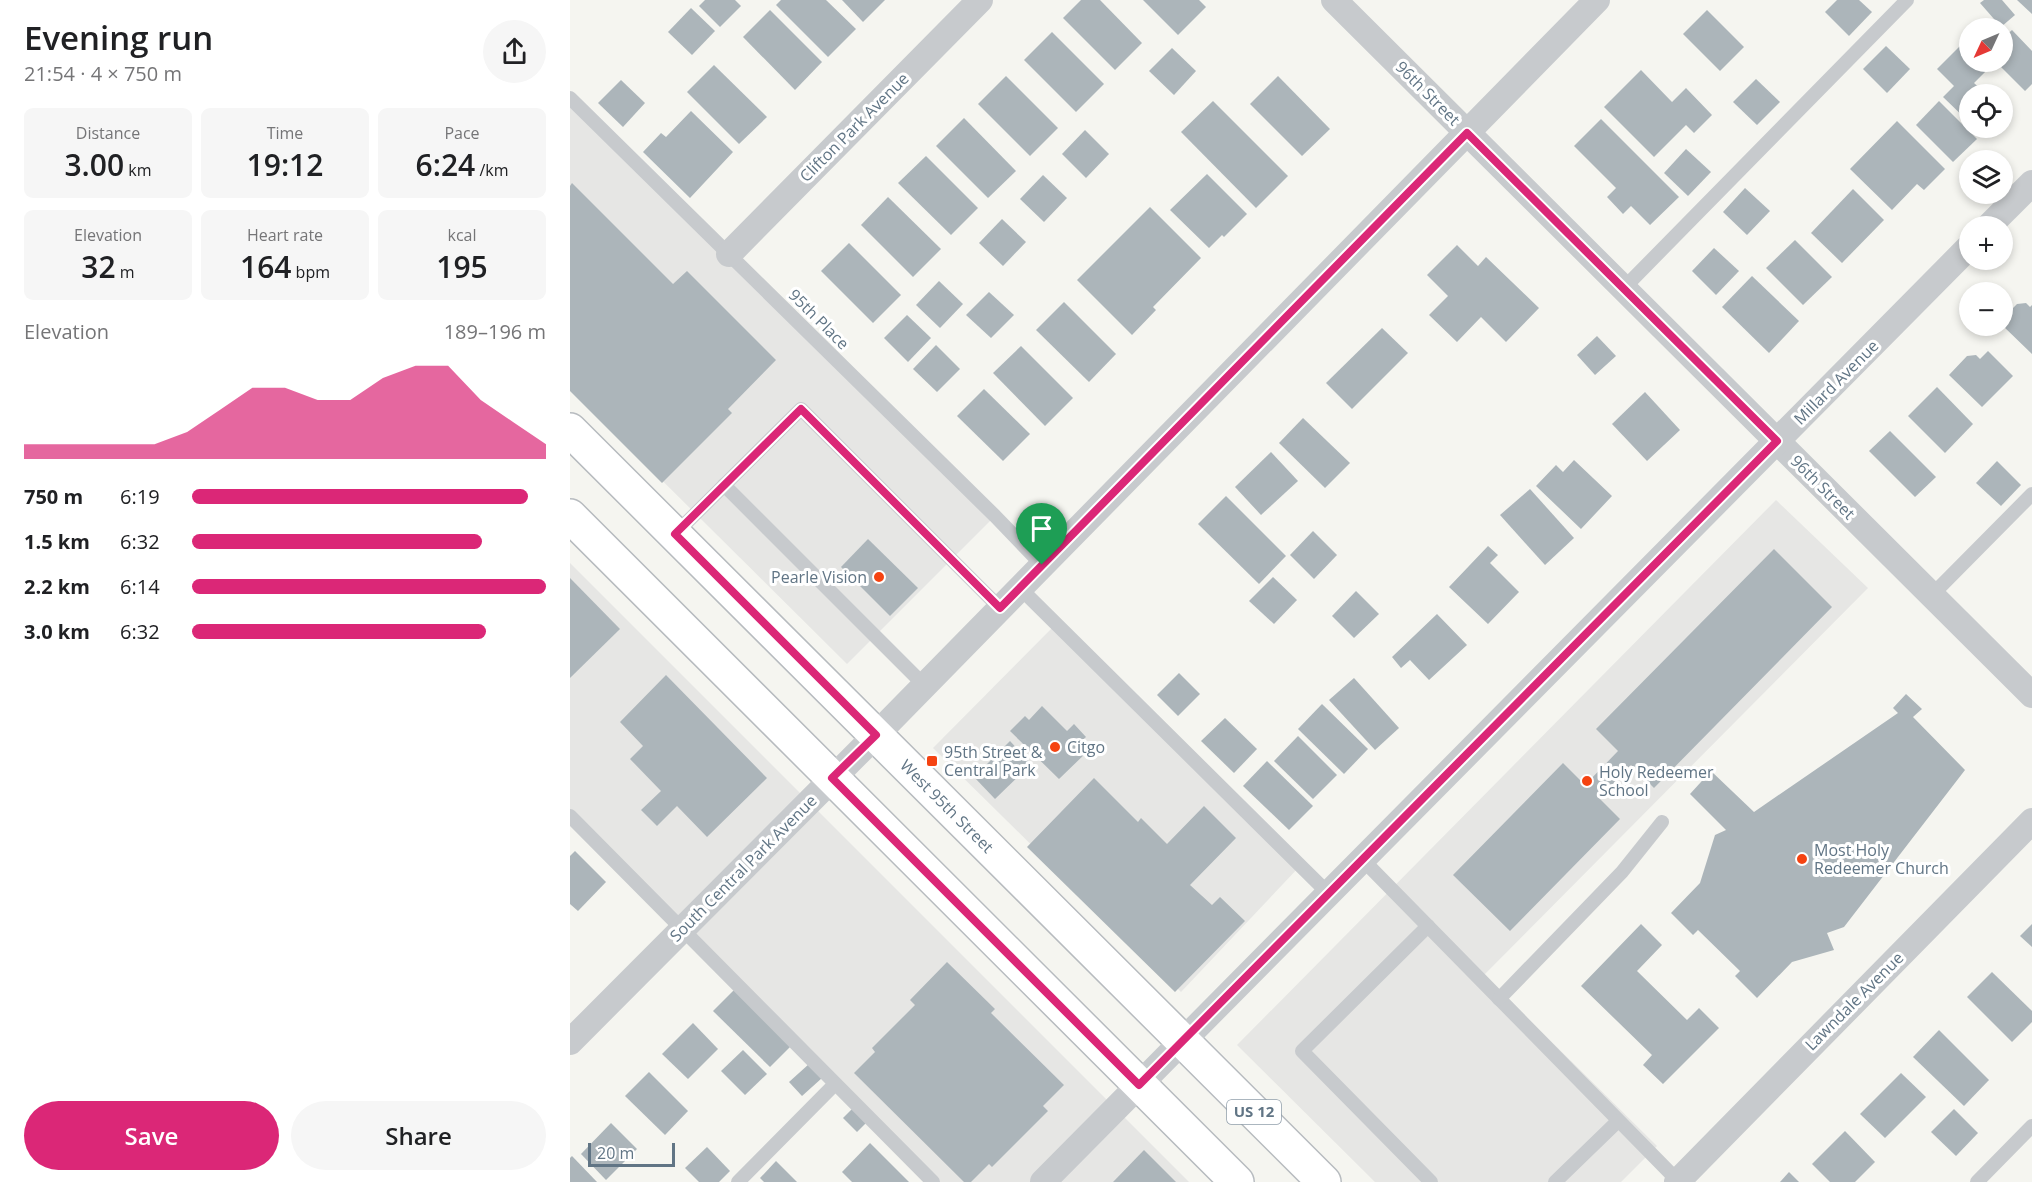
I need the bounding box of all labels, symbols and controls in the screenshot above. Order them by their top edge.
text: Evening run [24,15,213,60]
north arrow [1959,18,2013,72]
map controls [1959,18,2013,336]
button: share [483,20,546,83]
street label: 96th Street [1391,56,1465,130]
text: 21:54 · 4 × 750 m [24,60,182,87]
street label: Clifton Park Avenue [795,68,913,186]
button: locate [1959,84,2013,138]
text: Distance [76,122,140,144]
text: Time [267,122,303,144]
text: Pace [444,122,480,144]
text: 3.00 [64,144,124,185]
text: 19:12 [247,144,323,185]
text: 6:24 [416,144,475,185]
button: layers [1959,150,2013,204]
text: km [124,159,152,181]
text: /km [475,159,508,181]
button: + [1959,216,2013,270]
text: Elevation [74,224,142,246]
text: Heart rate [247,224,323,246]
text: kcal [448,224,477,246]
text: 32 [81,246,116,287]
text: 164 [240,246,291,287]
text: 195 [436,246,488,287]
text: m [116,261,135,283]
text: bpm [291,261,330,283]
button: − [1959,282,2013,336]
street label: 95th Place [784,284,854,354]
text: Elevation [24,318,109,345]
text: 189–196 m [444,318,546,345]
street label: Millard Avenue [1789,335,1883,429]
street label: 96th Street [1786,450,1860,524]
text: 750 m [24,483,83,510]
text: 6:19 [120,483,160,510]
pin [1016,503,1067,565]
icon: arrive [1025,512,1058,545]
text: 1.5 km [24,528,90,555]
text: 6:32 [120,528,160,555]
place label: Pearle Vision [771,566,867,588]
marker: Pearle Vision [872,570,886,584]
text: 2.2 km [24,573,90,600]
text: 6:14 [120,573,160,600]
text: 3.0 km [24,618,90,645]
text: 6:32 [120,618,160,645]
place label: Citgo [1067,736,1105,758]
marker: Citgo [1048,740,1062,754]
place label: 95th Street & Central Park [944,741,1043,781]
street label: West 95th Street [895,754,999,858]
marker: 95th Street & Central Park [925,754,939,768]
place label: Holy Redeemer School [1599,761,1714,801]
marker: Holy Redeemer School [1580,774,1594,788]
street label: South Central Park Avenue [665,790,821,946]
place label: Most Holy Redeemer Church [1814,839,1949,879]
marker: Most Holy Redeemer Church [1795,852,1809,866]
street label: Lawndale Avenue [1800,947,1908,1055]
road number: US 12 [1227,1100,1281,1124]
button: Save [24,1101,279,1170]
button: Share [291,1101,546,1170]
scale bar [588,1140,675,1168]
text: 20 m [597,1142,634,1164]

